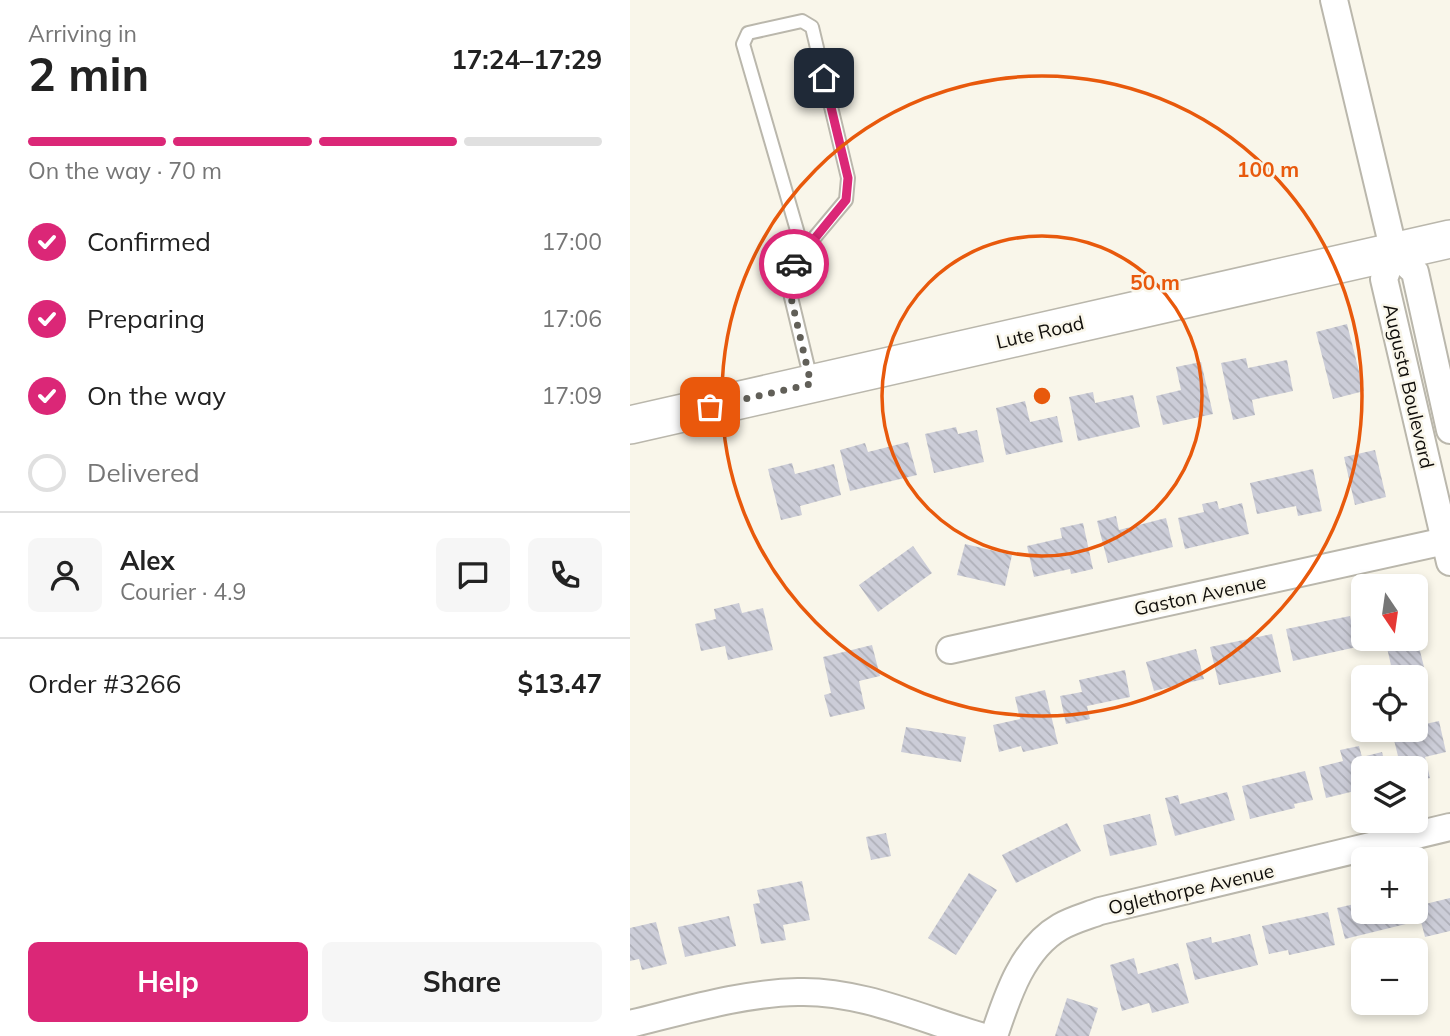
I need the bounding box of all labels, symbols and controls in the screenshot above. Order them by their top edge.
text: Arriving in [28,19,137,48]
text: 17:24–17:29 [451,43,602,76]
text: 2 min [28,45,149,103]
pin [794,48,854,108]
icon: home [805,59,843,97]
text: On the way · 70 m [28,156,222,185]
text: 100 m [1237,156,1299,182]
icon: check [28,223,66,261]
text: Confirmed [87,225,211,258]
text: 17:00 [542,227,602,256]
courier [759,229,829,299]
icon: car [775,245,813,283]
text: 50 m [1130,269,1180,295]
icon: check [28,300,66,338]
street label: Augusta Boulevard [1378,301,1440,471]
text: Preparing [87,302,205,335]
text: 17:06 [542,304,602,333]
street label: Lute Road [994,310,1086,354]
icon: check [28,377,66,415]
pin [680,377,740,437]
text: On the way [87,379,226,412]
text: 17:09 [542,381,602,410]
centre of rings [1030,384,1054,408]
icon: bag [691,388,729,426]
text: Delivered [87,456,200,489]
button: person [28,538,102,612]
button: chat [436,538,510,612]
button: phone [528,538,602,612]
text: Alex [120,544,175,577]
street label: Gaston Avenue [1132,569,1268,621]
north arrow [1351,574,1428,651]
map controls [1351,574,1428,1015]
text: Courier · 4.9 [120,577,246,606]
button: locate [1351,665,1428,742]
text: Order #3266 [28,667,181,700]
text: $13.47 [518,667,602,700]
button: layers [1351,756,1428,833]
button: + [1351,847,1428,924]
street label: Oglethorpe Avenue [1106,858,1276,920]
button: − [1351,938,1428,1015]
button: Help [28,942,308,1022]
button: Share [322,942,602,1022]

